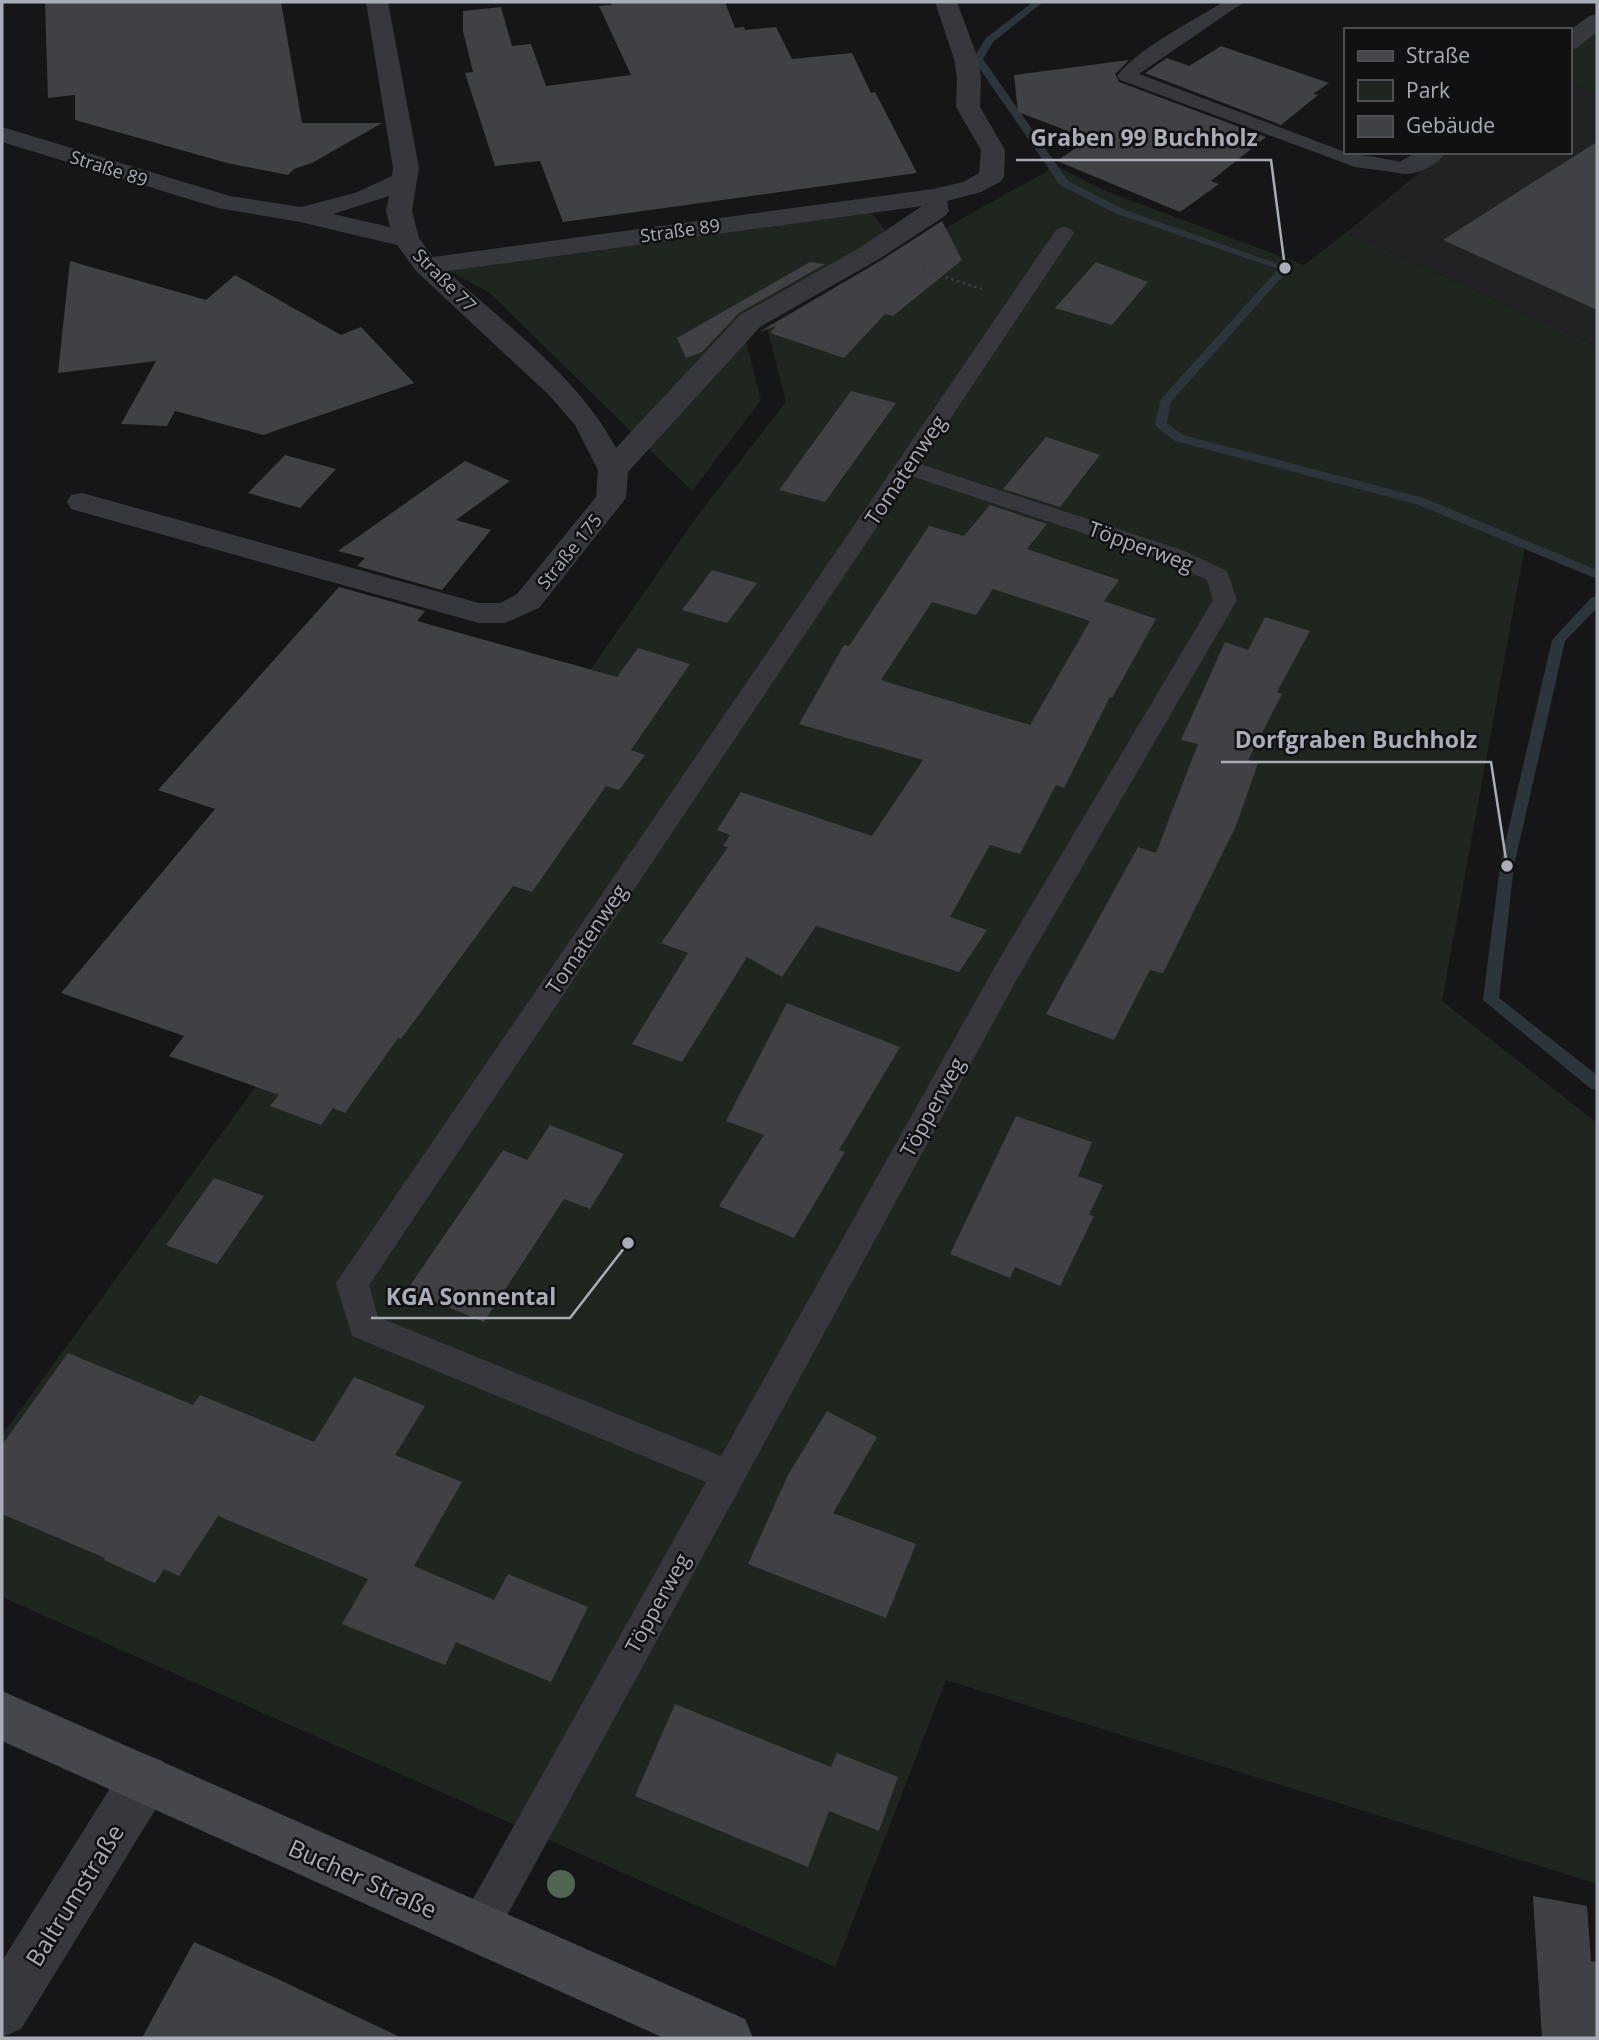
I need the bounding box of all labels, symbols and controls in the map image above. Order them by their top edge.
legend [1344,28,1571,154]
text: Straße [1406,41,1470,69]
text: Park [1406,76,1450,104]
text: Gebäude [1406,111,1495,139]
callout: Graben 99 Buchholz [1016,116,1271,160]
text: Graben 99 Buchholz [1030,121,1258,153]
street label: Straße 89 [67,144,151,192]
street label: Straße 89 [639,213,721,247]
street label: Straße 77 [408,243,482,317]
street label: Tomatenweg [858,410,952,530]
street label: Straße 175 [531,508,607,594]
street label: Töpperweg [1085,514,1197,578]
callout: Dorfgraben Buchholz [1221,718,1491,762]
text: Dorfgraben Buchholz [1235,723,1477,755]
street label: Tomatenweg [539,879,633,999]
street label: Töpperweg [893,1052,971,1162]
callout: KGA Sonnental [371,1274,570,1318]
text: KGA Sonnental [386,1280,556,1312]
street label: Töpperweg [618,1548,696,1658]
street label: Baltrumstraße [17,1818,131,1972]
street label: Bucher Straße [284,1831,442,1925]

